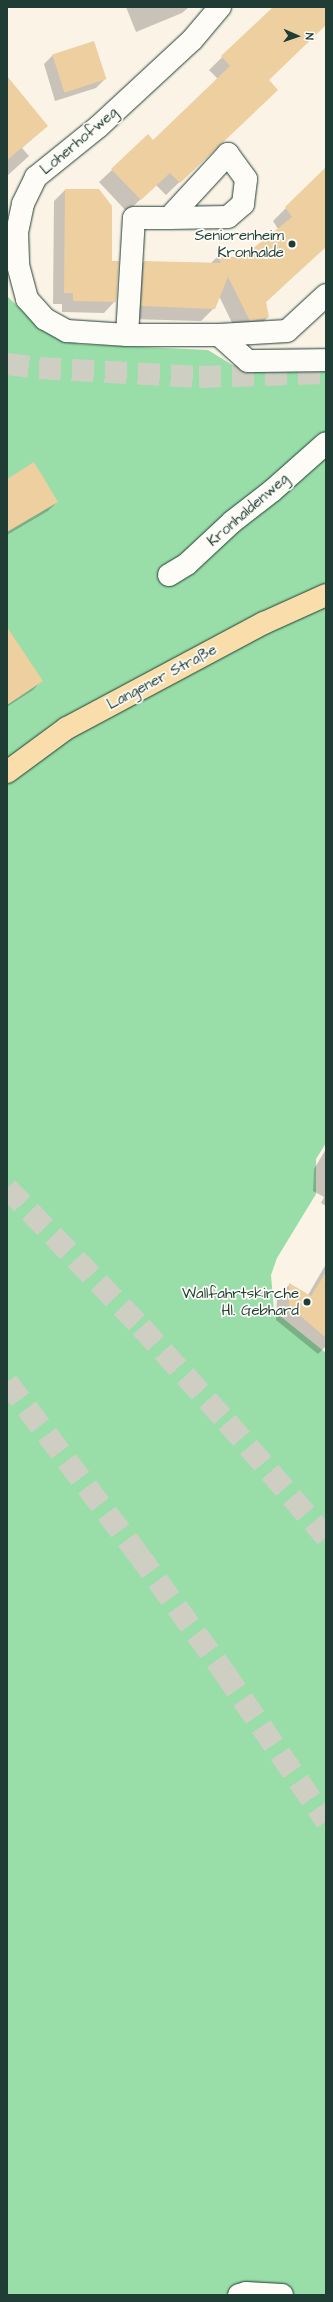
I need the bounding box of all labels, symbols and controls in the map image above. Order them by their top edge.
north arrow [277,16,317,56]
text: N [302,33,317,40]
street label: Loherhofweg [37,103,121,179]
place label: Seniorenheim Kronhalde [195,226,284,261]
marker: Seniorenheim Kronhalde [287,239,297,249]
street label: Kronhaldenweg [204,470,292,550]
street label: Langener Straße [104,640,220,714]
place label: Wallfahrtskirche Hl. Gebhard [182,1284,299,1319]
marker: Wallfahrtskirche Hl. Gebhard [302,1297,312,1307]

